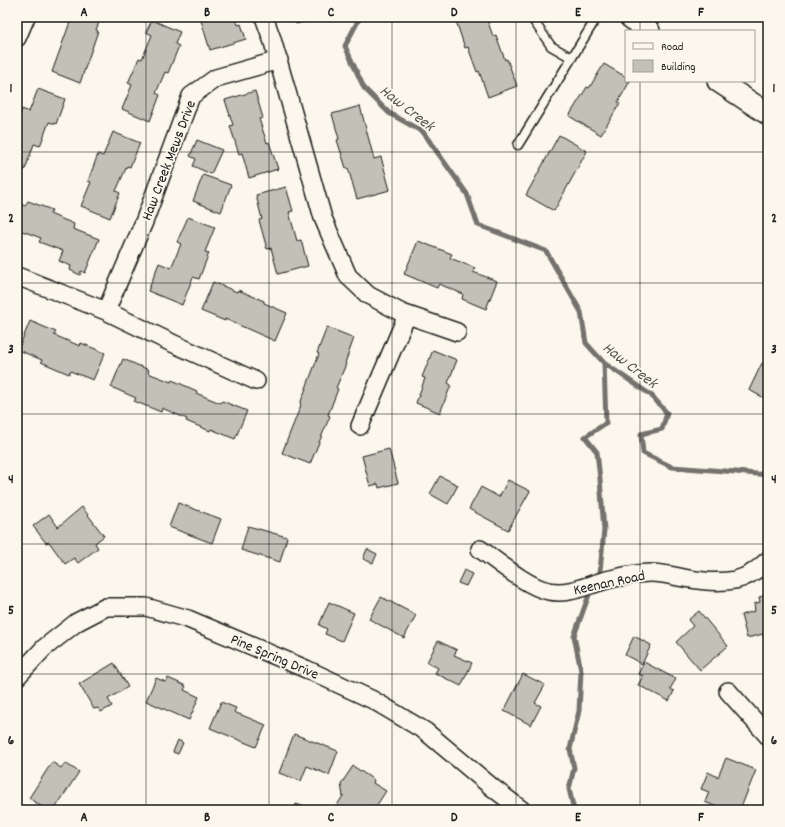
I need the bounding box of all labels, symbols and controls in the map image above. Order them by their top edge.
text: A [80,4,88,23]
text: B [204,4,210,23]
text: C [328,4,335,23]
text: D [451,4,458,23]
text: E [575,4,582,23]
text: F [698,4,704,23]
legend [625,30,755,82]
text: Road [661,39,683,56]
text: Building [661,59,696,76]
text: 1 [10,80,13,99]
water label: Haw Creek [374,80,440,139]
text: 1 [773,80,776,99]
street label: Haw Creek Mews Drive [137,97,203,224]
text: 2 [8,210,14,229]
text: 2 [771,210,777,229]
water label: Haw Creek [597,337,663,396]
text: 3 [8,341,14,360]
text: 3 [771,341,777,360]
text: 4 [8,471,14,490]
text: 4 [771,471,777,490]
street label: Keenan Road [572,566,647,602]
text: 5 [8,602,14,621]
text: 5 [771,602,777,621]
street label: Pine Spring Drive [227,629,322,687]
text: 6 [8,732,15,751]
text: 6 [771,732,778,751]
text: A [80,809,88,827]
text: B [204,809,210,827]
text: C [328,809,335,827]
text: D [451,809,458,827]
text: E [575,809,582,827]
text: F [698,809,704,827]

